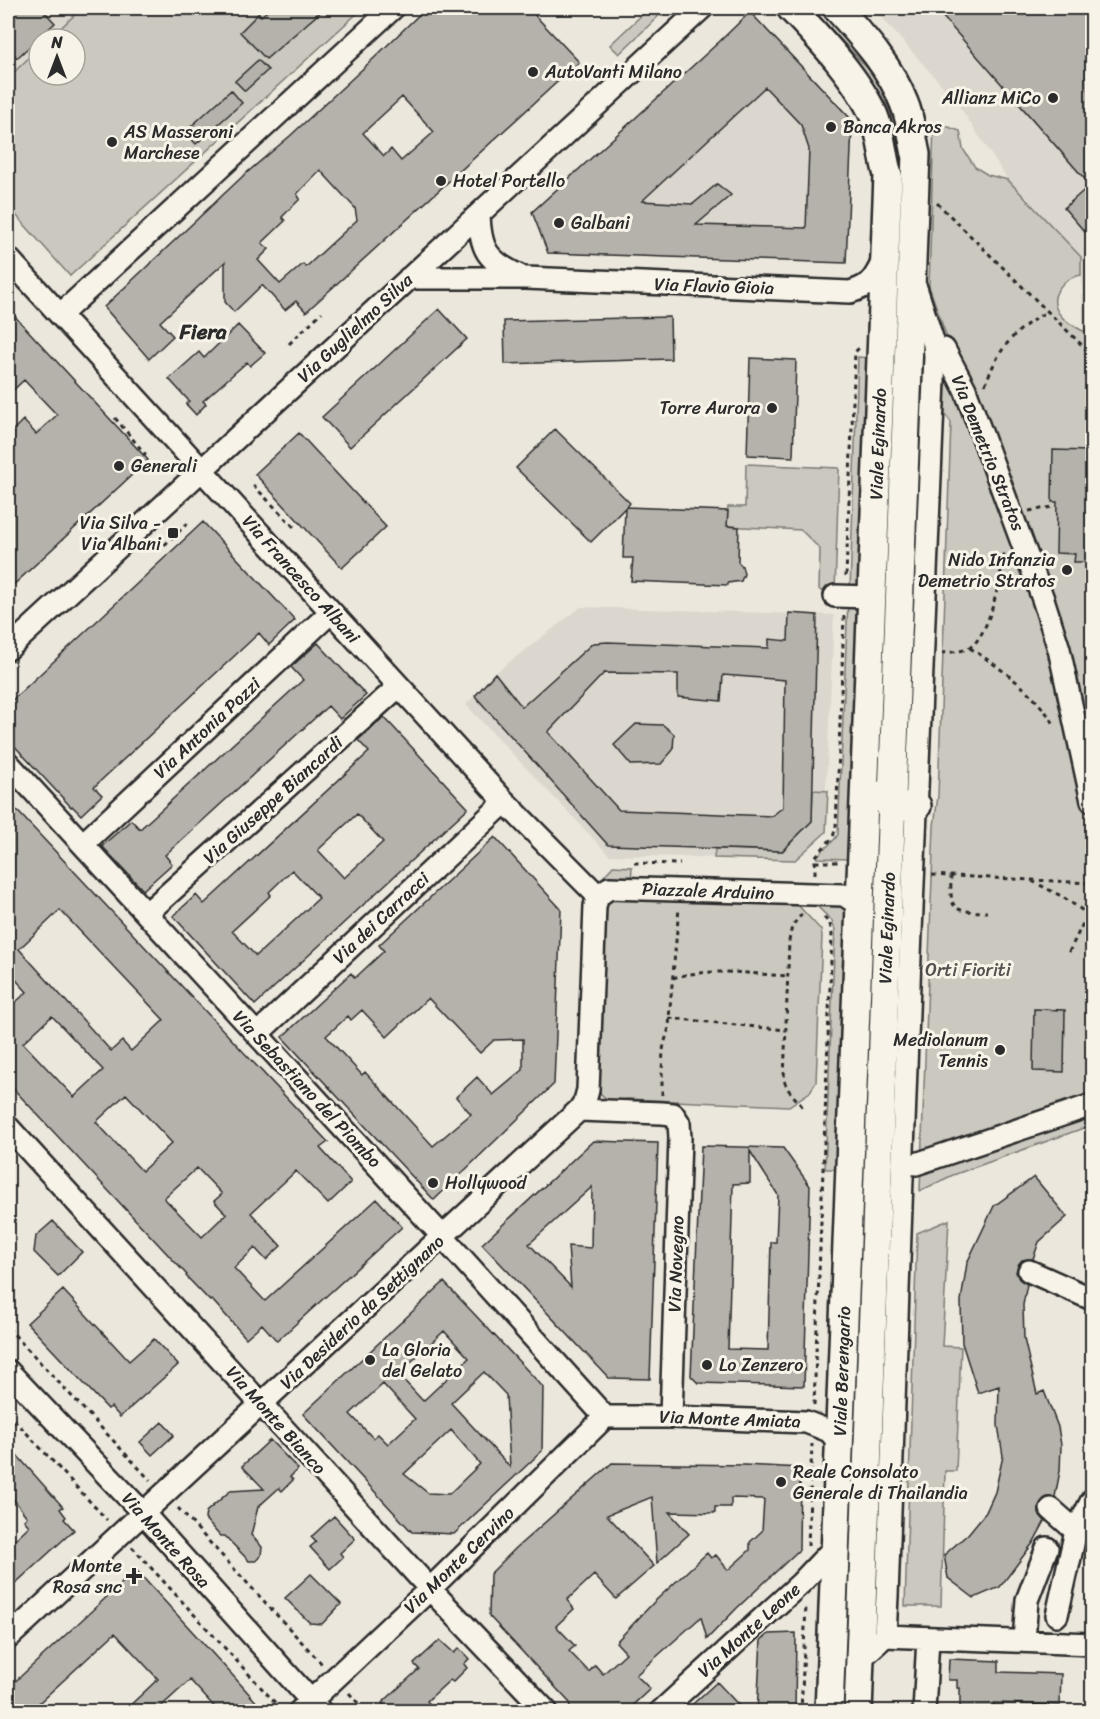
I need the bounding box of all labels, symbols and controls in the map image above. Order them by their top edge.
north arrow [27,27,87,87]
text: N [50,28,63,57]
place label: AutoVanti Milano [544,56,682,88]
marker: AutoVanti Milano [526,65,540,79]
place label: Allianz MiCo [941,82,1041,114]
marker: Allianz MiCo [1046,91,1060,105]
place label: Banca Akros [843,111,942,143]
place label: AS Masseroni Marchese [123,116,234,169]
marker: Banca Akros [824,120,838,134]
marker: AS Masseroni Marchese [105,135,119,149]
place label: Hotel Portello [453,165,565,197]
marker: Hotel Portello [434,174,448,188]
place label: Galbani [571,207,631,239]
marker: Galbani [552,216,566,230]
street label: Via Guglielmo Silva [289,264,421,391]
street label: Via Flavio Gioia [654,268,774,304]
district label: Fiera [178,313,227,351]
street label: Via Demetrio Stratos [942,370,1034,537]
street label: Viale Eginardo [860,387,896,500]
place label: Torre Aurora [659,392,761,424]
marker: Torre Aurora [765,401,779,415]
place label: Generali [131,450,198,482]
marker: Generali [112,459,126,473]
place label: Via Silva - Via Albani [80,507,162,560]
street label: Via Francesco Albani [234,507,369,652]
marker: Via Silva - Via Albani [166,526,180,540]
place label: Nido Infanzia Demetrio Stratos [918,544,1056,597]
marker: Nido Infanzia Demetrio Stratos [1060,563,1074,577]
street label: Via Antonia Pozzi [146,669,269,787]
street label: Via Giuseppe Biancardi [195,727,351,872]
street label: Via dei Carracci [325,863,438,972]
street label: Viale Eginardo [869,871,905,984]
street label: Piazzale Arduino [641,873,775,909]
park label: Orti Fioriti [925,954,1012,986]
street label: Via Sebastiano del Piombo [225,1002,389,1176]
place label: Mediolanum Tennis [893,1024,989,1077]
marker: Mediolanum Tennis [993,1043,1007,1057]
place label: Hollywood [445,1167,528,1199]
marker: Hollywood [426,1176,440,1190]
street label: Via Novegno [658,1215,694,1313]
street label: Via Desiderio da Settignano [272,1226,452,1398]
street label: Viale Berengario [824,1305,860,1437]
place label: La Gloria del Gelato [382,1334,462,1387]
place label: Lo Zenzero [719,1349,803,1381]
marker: La Gloria del Gelato [363,1353,377,1367]
street label: Via Monte Bianco [218,1358,334,1482]
marker: Lo Zenzero [700,1358,714,1372]
street label: Via Monte Amiata [659,1401,801,1437]
place label: Reale Consolato Generale di Thailandia [793,1456,968,1509]
marker: Reale Consolato Generale di Thailandia [774,1475,788,1489]
street label: Via Monte Rosa [113,1484,219,1596]
street label: Via Monte Cervino [396,1498,522,1622]
place label: Monte Rosa snc [53,1550,122,1603]
marker: Monte Rosa snc [127,1569,141,1583]
street label: Via Monte Leone [690,1574,808,1686]

